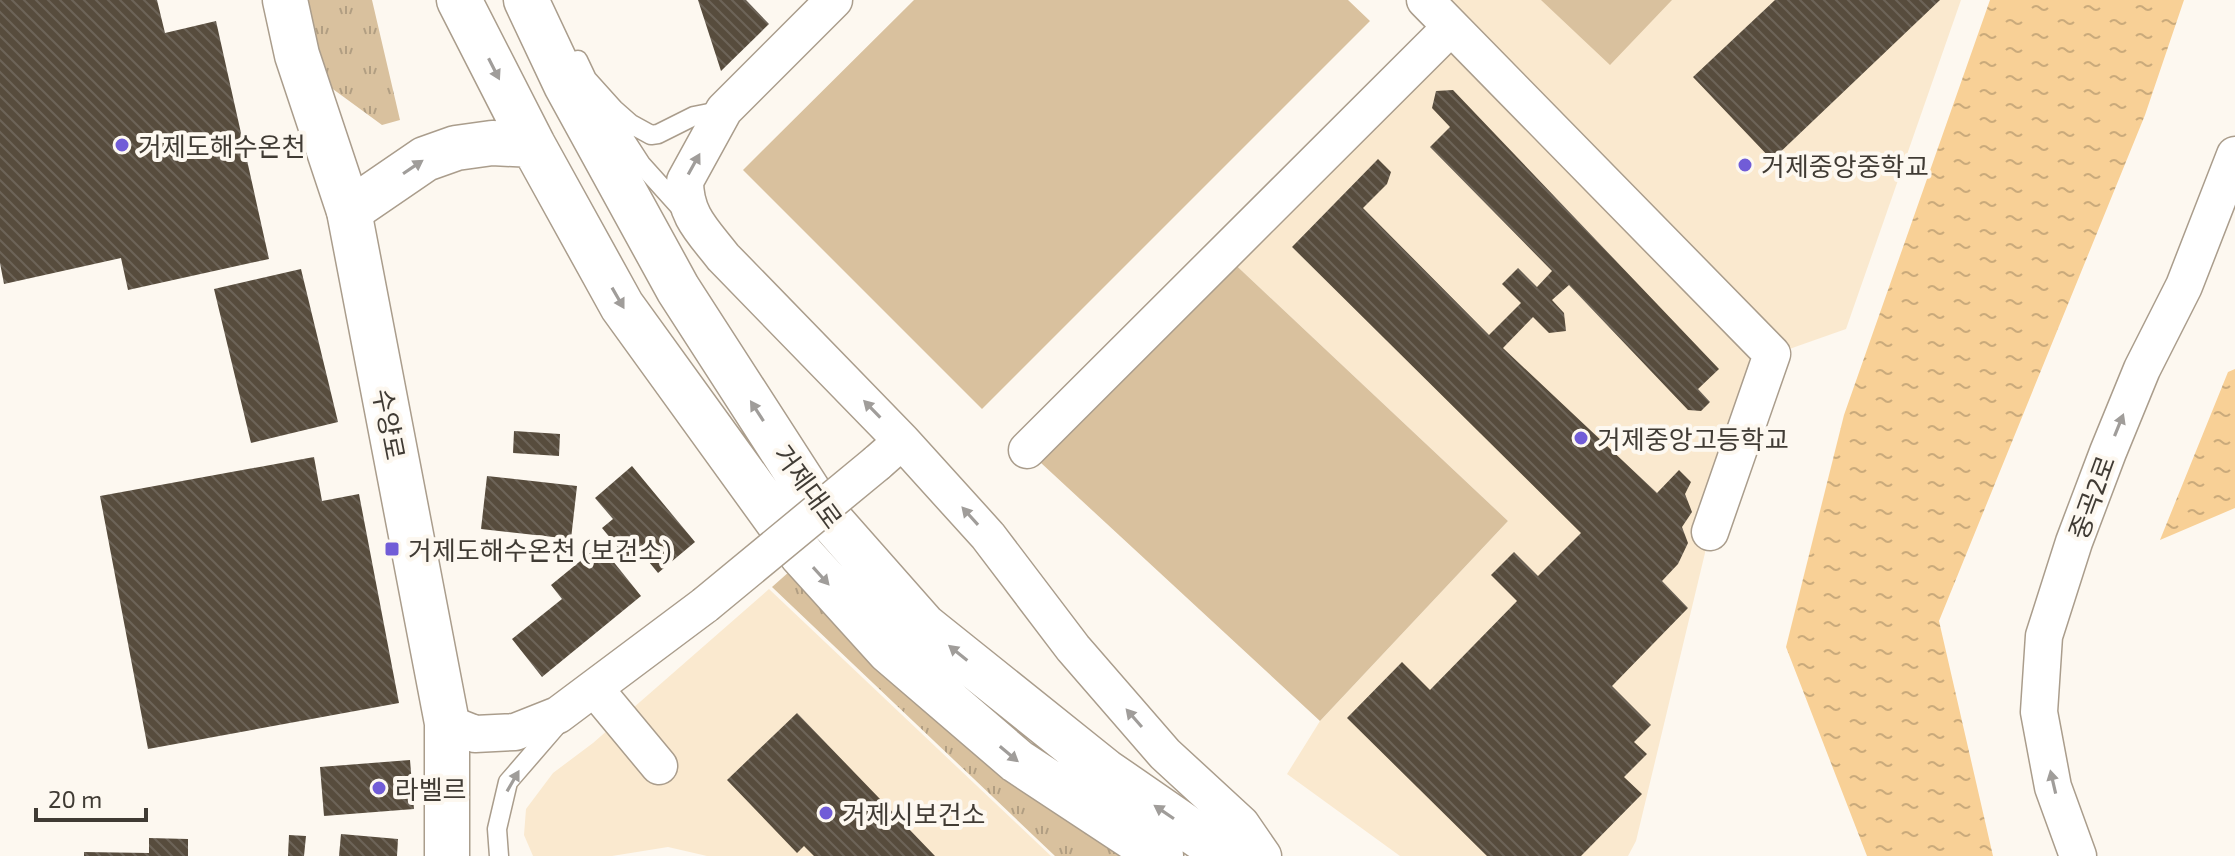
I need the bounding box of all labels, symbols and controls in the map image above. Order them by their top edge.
one-way arrow [488,58,501,81]
place label: 거제도해수온천 [138,130,305,161]
marker: 거제도해수온천 [113,136,131,154]
place label: 거제중앙중학교 [1761,150,1928,181]
one-way arrow [688,152,701,175]
marker: 거제중앙중학교 [1736,156,1754,174]
one-way arrow [403,159,424,174]
one-way arrow [611,287,625,309]
street label: 수양로 [368,386,412,462]
one-way arrow [750,400,765,422]
one-way arrow [863,400,881,419]
one-way arrow [2113,413,2126,437]
place label: 거제중앙고등학교 [1597,423,1788,454]
marker: 거제중앙고등학교 [1572,429,1590,447]
street label: 거제대로 [768,438,850,534]
street label: 중곡2로 [2062,451,2120,543]
one-way arrow [962,506,980,525]
place label: 거제도해수온천 (보건소) [408,534,672,565]
marker: 거제도해수온천 (보건소) [383,540,401,558]
one-way arrow [811,566,829,585]
one-way arrow [948,645,968,662]
one-way arrow [1125,708,1143,728]
one-way arrow [999,745,1019,762]
one-way arrow [505,770,519,792]
one-way arrow [2046,770,2058,795]
scale bar [36,772,146,822]
place label: 라벨르 [395,773,467,804]
marker: 라벨르 [370,779,388,797]
text: 20 m [48,784,102,813]
place label: 거제시보건소 [842,798,986,829]
marker: 거제시보건소 [817,804,835,822]
one-way arrow [1153,805,1174,820]

